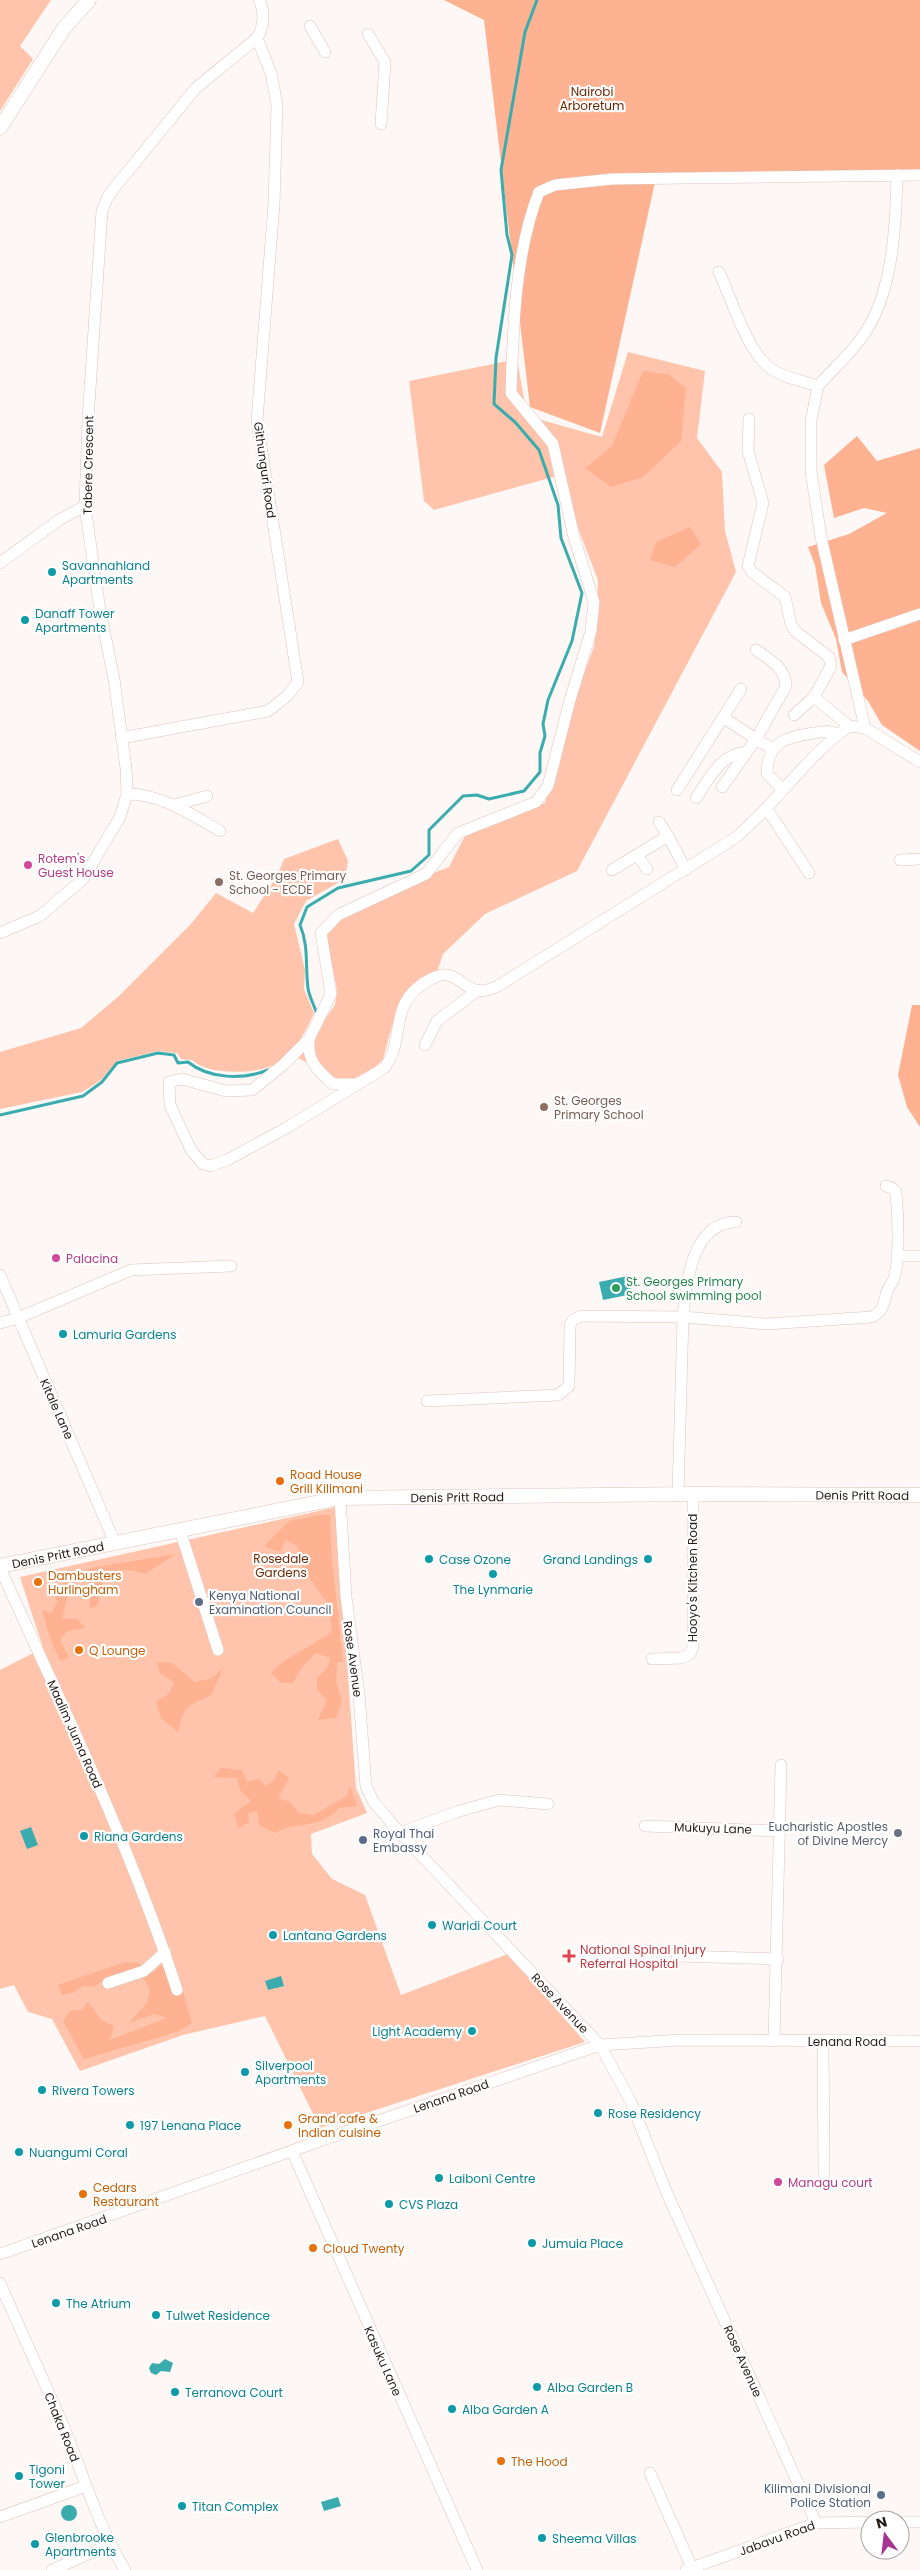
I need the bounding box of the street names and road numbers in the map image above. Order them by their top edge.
street label: Tabere Crescent [79,415,97,515]
street label: Githunguri Road [250,421,280,519]
street label: Kitale Lane [36,1376,78,1442]
street label: Denis Pritt Road [815,1486,909,1503]
street label: Denis Pritt Road [410,1488,504,1506]
street label: Hooyo's Kitchen Road [684,1514,701,1642]
street label: Denis Pritt Road [10,1537,105,1572]
street label: Rose Avenue [339,1620,367,1698]
street label: Maalim Juma Road [43,1677,107,1791]
street label: Mukuyu Lane [674,1818,752,1838]
street label: Rose Avenue [528,1969,592,2037]
street label: Lenana Road [808,2033,886,2050]
street label: Lenana Road [411,2075,491,2117]
street label: Lenana Road [29,2210,109,2252]
street label: Rose Avenue [720,2322,766,2400]
street label: Kasuku Lane [360,2323,406,2399]
street label: Chaka Road [40,2390,84,2464]
street label: Jabavu Road [737,2516,817,2560]

